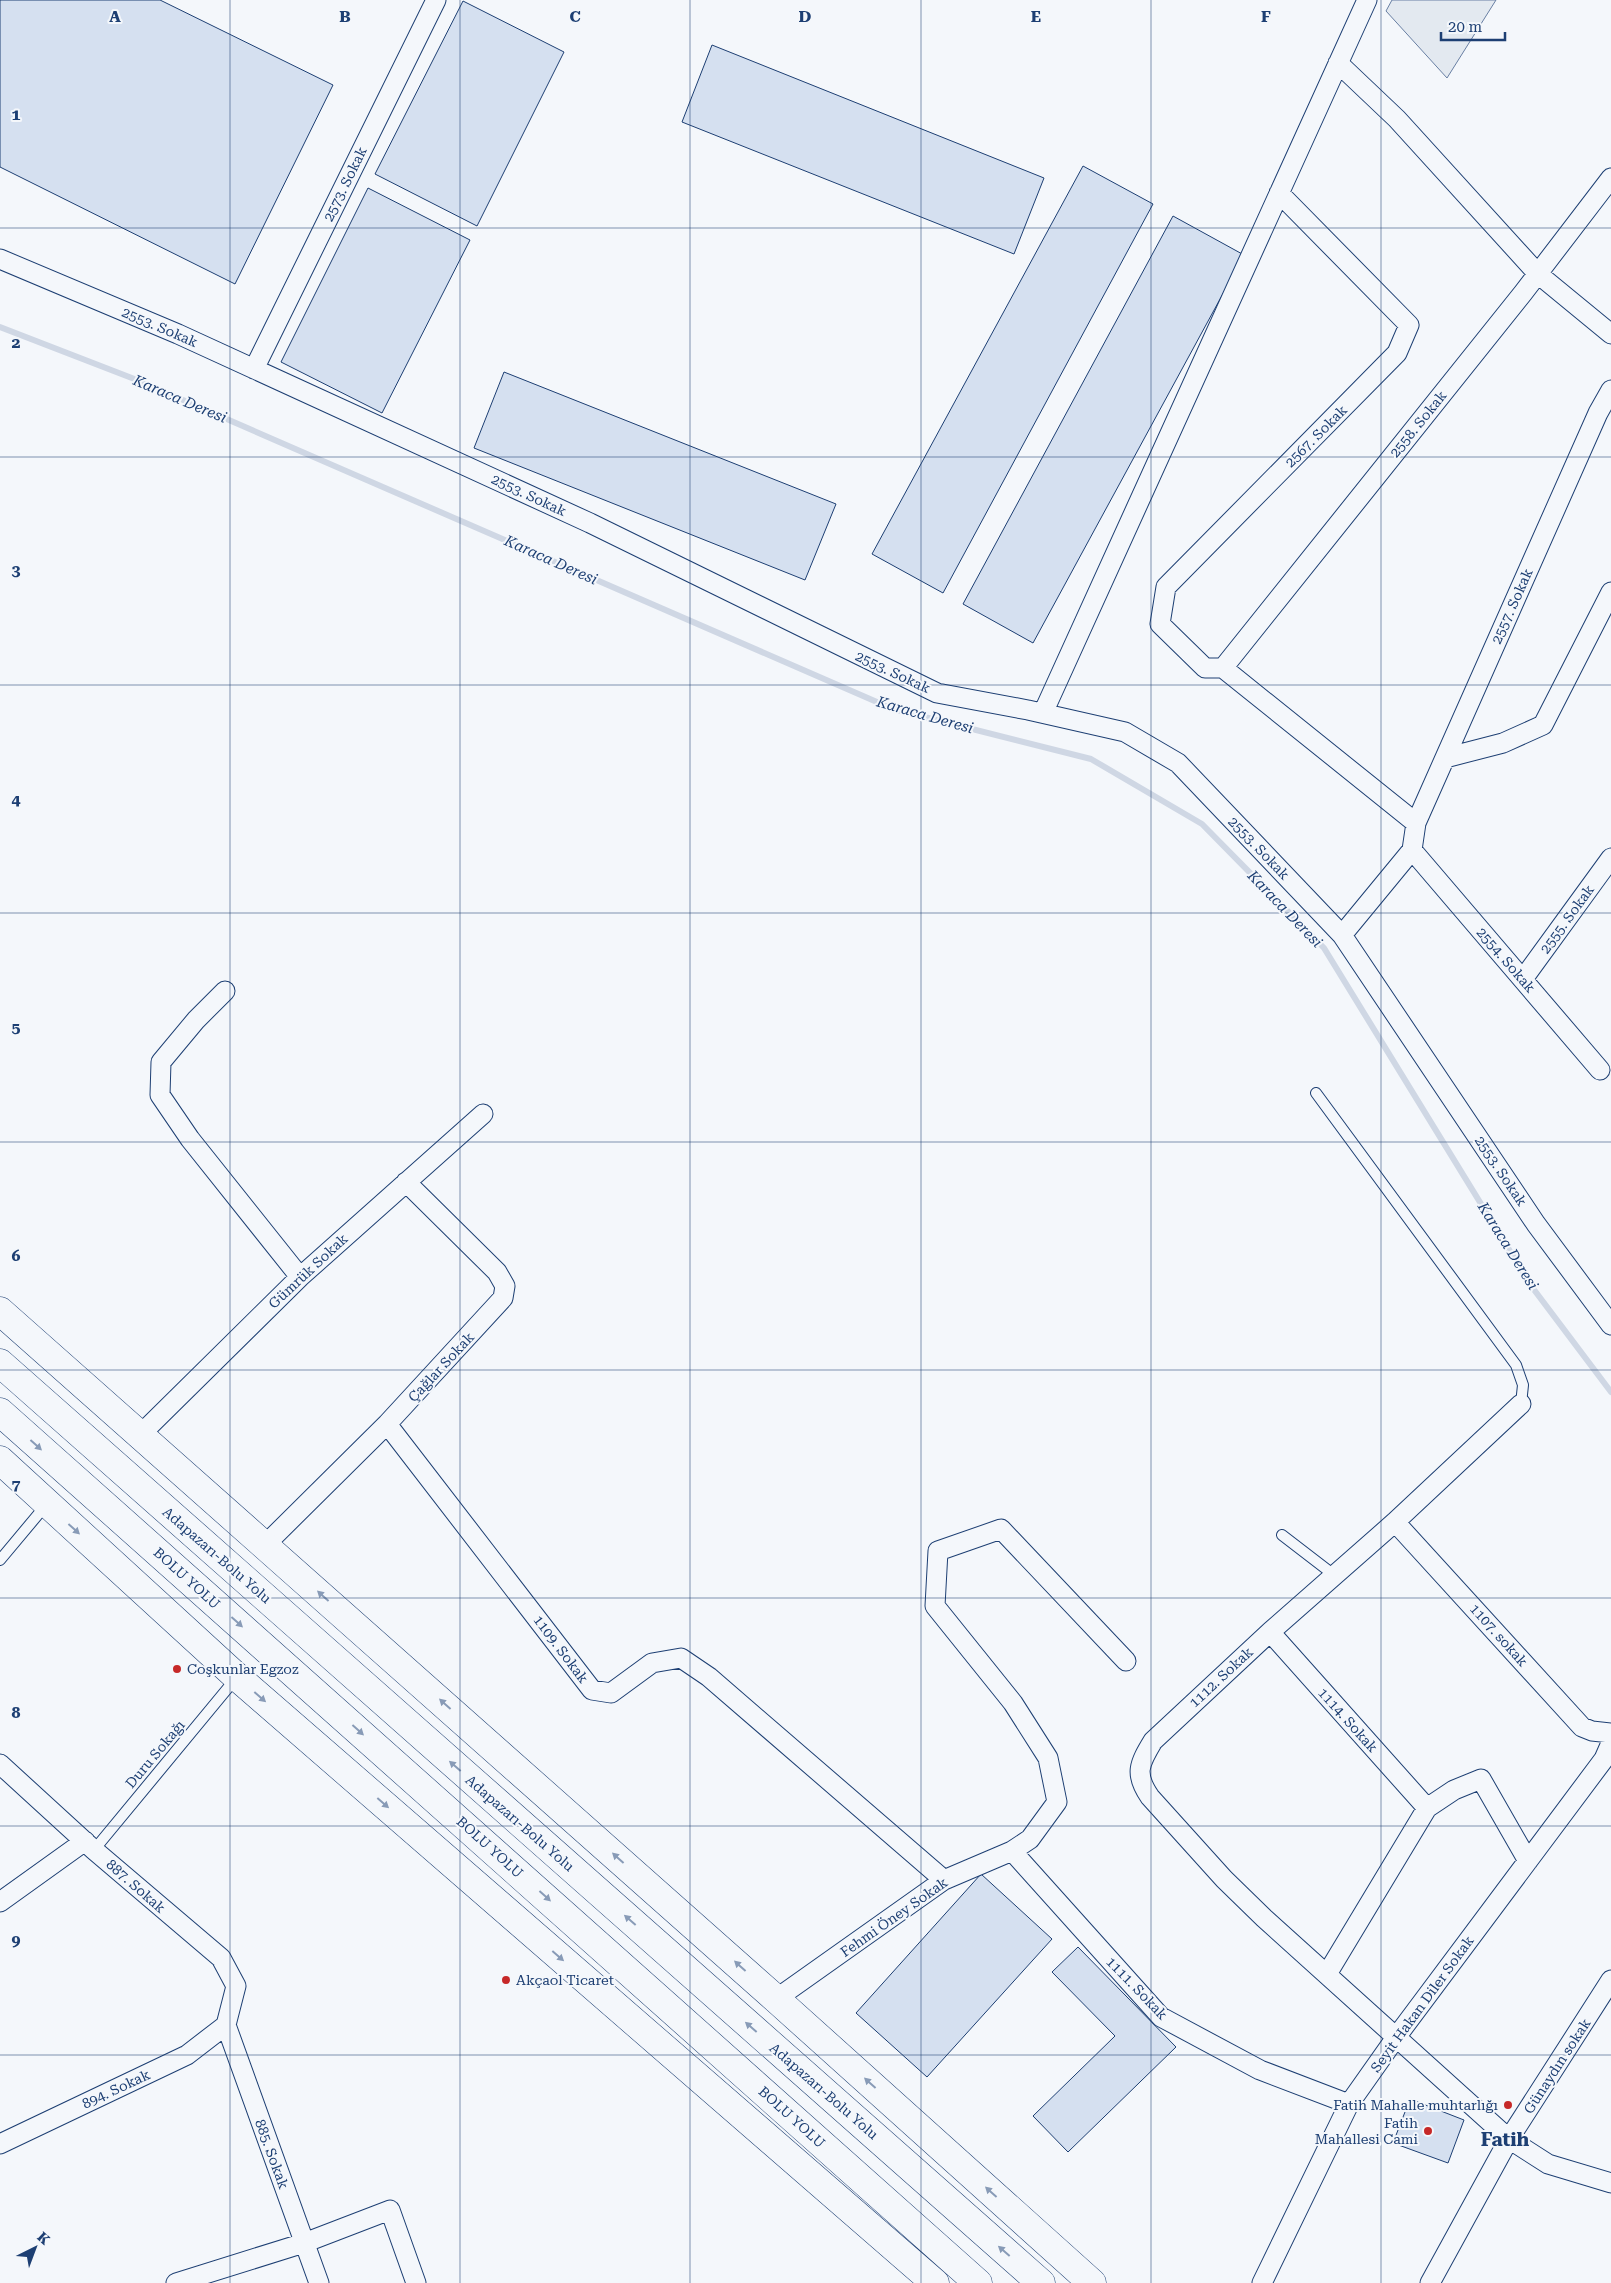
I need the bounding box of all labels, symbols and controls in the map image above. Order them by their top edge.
text: A [109,7,121,26]
text: B [339,7,351,26]
text: C [569,7,581,26]
text: D [799,7,812,26]
text: E [1031,7,1041,26]
text: F [1261,7,1271,26]
scale bar [1441,10,1505,42]
text: 20 m [1448,18,1483,36]
text: 1 [12,105,21,124]
street label: 2573. Sokak [320,144,370,224]
street label: 2553. Sokak [120,304,200,350]
text: 2 [12,333,21,352]
water label: Karaca Deresi [130,371,230,427]
street label: 2558. Sokak [1386,387,1450,460]
street label: 2567. Sokak [1282,402,1350,470]
street label: 2553. Sokak [489,471,569,519]
water label: Karaca Deresi [501,531,601,589]
text: 3 [12,561,21,580]
street label: 2557. Sokak [1488,566,1536,646]
street label: 2553. Sokak [853,648,933,696]
water label: Karaca Deresi [874,692,976,737]
text: 4 [12,790,21,809]
street label: 2553. Sokak [1225,813,1293,883]
water label: Karaca Deresi [1243,866,1326,951]
street label: 2555. Sokak [1537,881,1597,956]
street label: 2554. Sokak [1473,924,1539,996]
text: 5 [12,1018,21,1037]
street label: 2553. Sokak [1472,1133,1530,1209]
water label: Karaca Deresi [1473,1198,1542,1293]
street label: Gümrük Sokak [265,1230,351,1312]
text: 6 [12,1246,21,1265]
street label: Çağlar Sokak [405,1329,477,1405]
one-way arrow [30,1439,42,1451]
text: 7 [12,1475,21,1494]
street label: Adapazarı-Bolu Yolu [160,1504,275,1607]
one-way arrow [68,1523,80,1535]
street label: BOLU YOLU [151,1544,223,1612]
one-way arrow [318,1590,330,1602]
street label: 1107. sokak [1467,1600,1531,1670]
street label: 1109. Sokak [530,1612,592,1686]
one-way arrow [230,1616,242,1628]
street label: 1112. Sokak [1186,1643,1256,1710]
place label: Coşkunlar Egzoz [187,1661,299,1677]
marker: Coşkunlar Egzoz [171,1663,183,1675]
street label: 1114. Sokak [1315,1685,1381,1755]
one-way arrow [253,1691,266,1702]
one-way arrow [439,1698,451,1710]
text: 8 [12,1703,21,1722]
street label: Duru Sokağı [122,1716,188,1791]
one-way arrow [352,1724,364,1736]
one-way arrow [449,1760,462,1771]
street label: Adapazarı-Bolu Yolu [463,1772,578,1875]
one-way arrow [376,1797,388,1809]
street label: BOLU YOLU [454,1813,526,1881]
one-way arrow [612,1853,625,1864]
street label: 887. Sokak [103,1856,169,1916]
street label: Fehmi Öney Sokak [837,1874,951,1960]
one-way arrow [539,1890,551,1901]
one-way arrow [623,1914,636,1925]
text: 9 [12,1931,21,1950]
street label: Seyit Hakan Diler Sokak [1367,1933,1477,2075]
one-way arrow [552,1950,565,1961]
street label: 1111. Sokak [1103,1953,1171,2023]
one-way arrow [734,1961,747,1972]
place label: Akçaol Ticaret [516,1972,614,1988]
marker: Akçaol Ticaret [500,1974,512,1986]
street label: Günaydın sokak [1520,2015,1594,2117]
one-way arrow [746,2021,758,2033]
street label: Adapazarı-Bolu Yolu [767,2040,882,2143]
street label: 894. Sokak [80,2066,153,2112]
one-way arrow [865,2077,877,2089]
street label: BOLU YOLU [756,2083,828,2151]
place label: Fatih Mahalle muhtarlığı [1333,2097,1499,2113]
marker: Fatih Mahalle muhtarlığı [1502,2099,1514,2111]
place label: Fatih Mahallesi Cami [1315,2115,1419,2147]
street label: 885. Sokak [252,2117,292,2191]
marker: Fatih Mahallesi Cami [1422,2125,1434,2137]
district label: Fatih [1481,2128,1530,2151]
one-way arrow [985,2186,997,2198]
north arrow [10,2223,60,2273]
text: K [34,2229,53,2248]
one-way arrow [999,2245,1011,2257]

